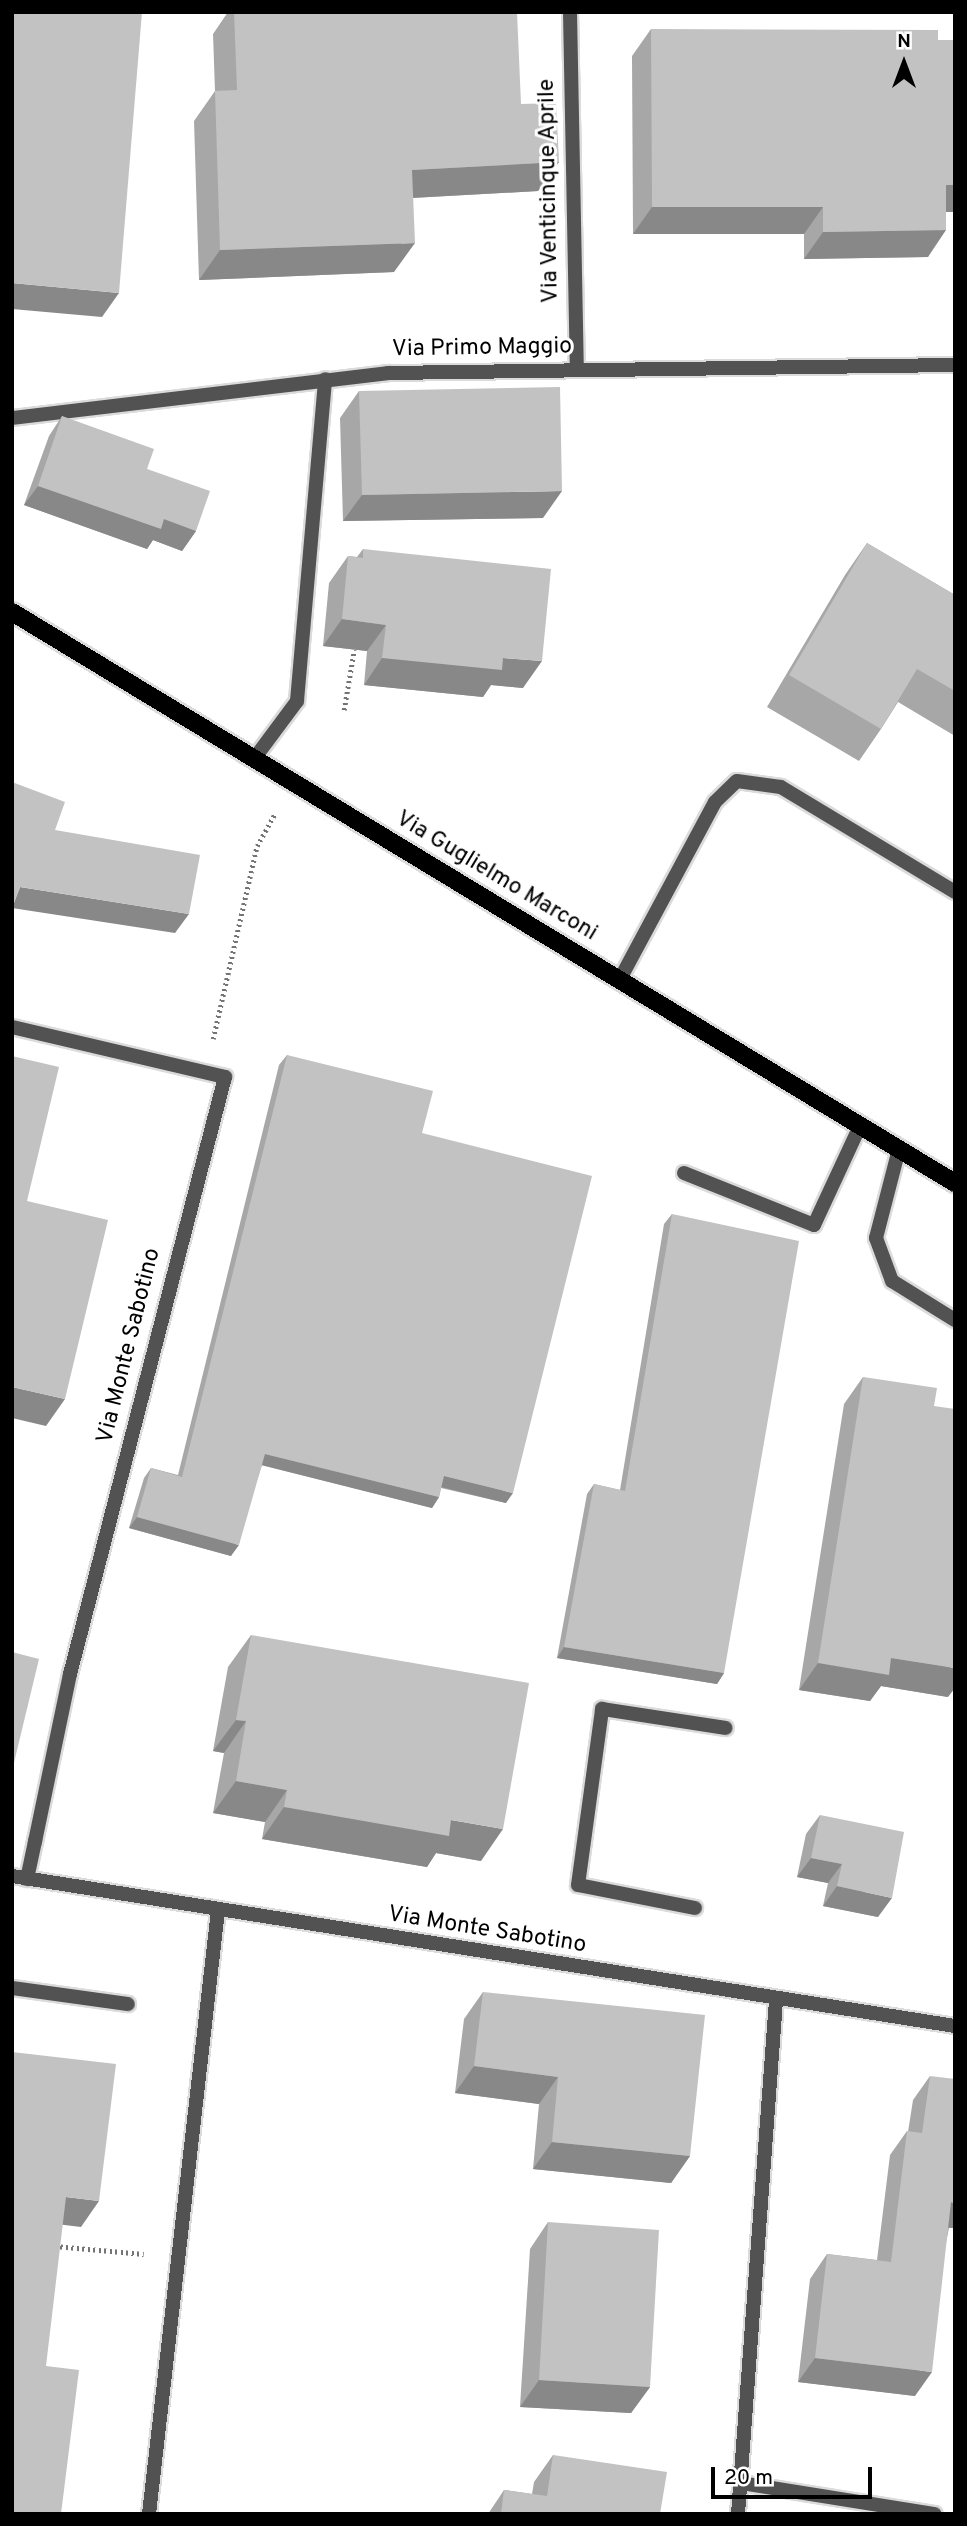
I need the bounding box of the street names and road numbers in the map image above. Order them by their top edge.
street label: Via Venticinque Aprile [534,78,566,304]
street label: Via Primo Maggio [392,334,572,364]
street label: Via Guglielmo Marconi [390,806,602,948]
street label: Via Monte Sabotino [92,1245,168,1447]
street label: Via Monte Sabotino [386,1902,588,1960]

